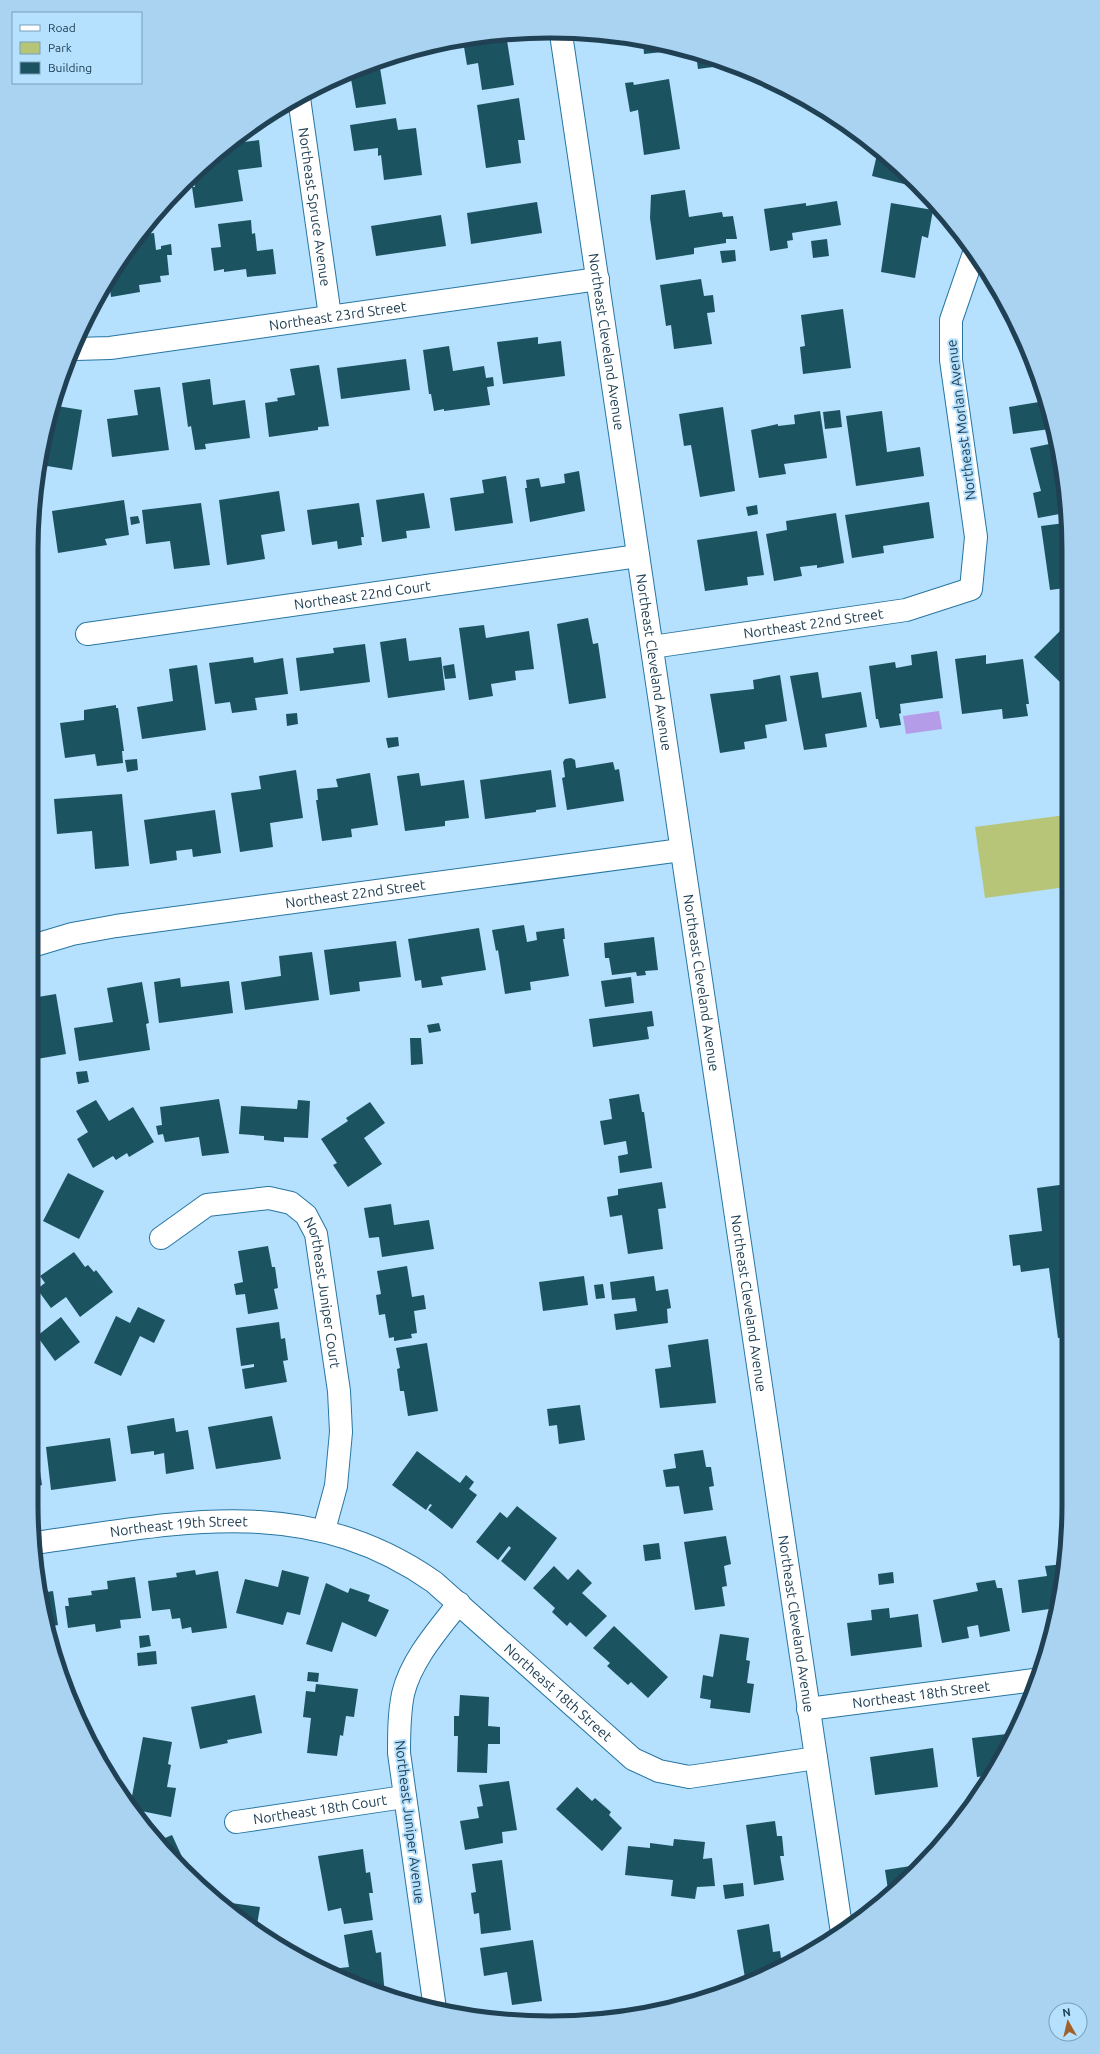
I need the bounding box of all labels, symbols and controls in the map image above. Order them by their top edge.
legend [12,12,142,84]
text: Road [48,21,76,34]
text: Park [48,41,72,54]
text: Building [48,61,92,74]
street label: Northeast Spruce Avenue [295,126,334,287]
street label: Northeast Cleveland Avenue [586,252,628,431]
street label: Northeast 23rd Street [268,298,408,333]
street label: Northeast Morlan Avenue [943,339,979,501]
street label: Northeast Cleveland Avenue [633,573,675,752]
street label: Northeast 22nd Court [293,577,432,613]
street label: Northeast 22nd Street [742,605,885,642]
street label: Northeast 22nd Street [284,876,427,911]
street label: Northeast Cleveland Avenue [680,893,722,1072]
street label: Northeast Juniper Court [301,1214,344,1370]
street label: Northeast Cleveland Avenue [728,1214,770,1393]
street label: Northeast 19th Street [109,1513,249,1540]
street label: Northeast Cleveland Avenue [775,1534,817,1713]
street label: Northeast 18th Street [501,1640,616,1745]
street label: Northeast 18th Street [851,1678,991,1711]
street label: Northeast Juniper Avenue [392,1739,428,1905]
street label: Northeast 18th Court [252,1792,388,1827]
north arrow [1048,2002,1088,2042]
text: N [1062,2006,1072,2019]

